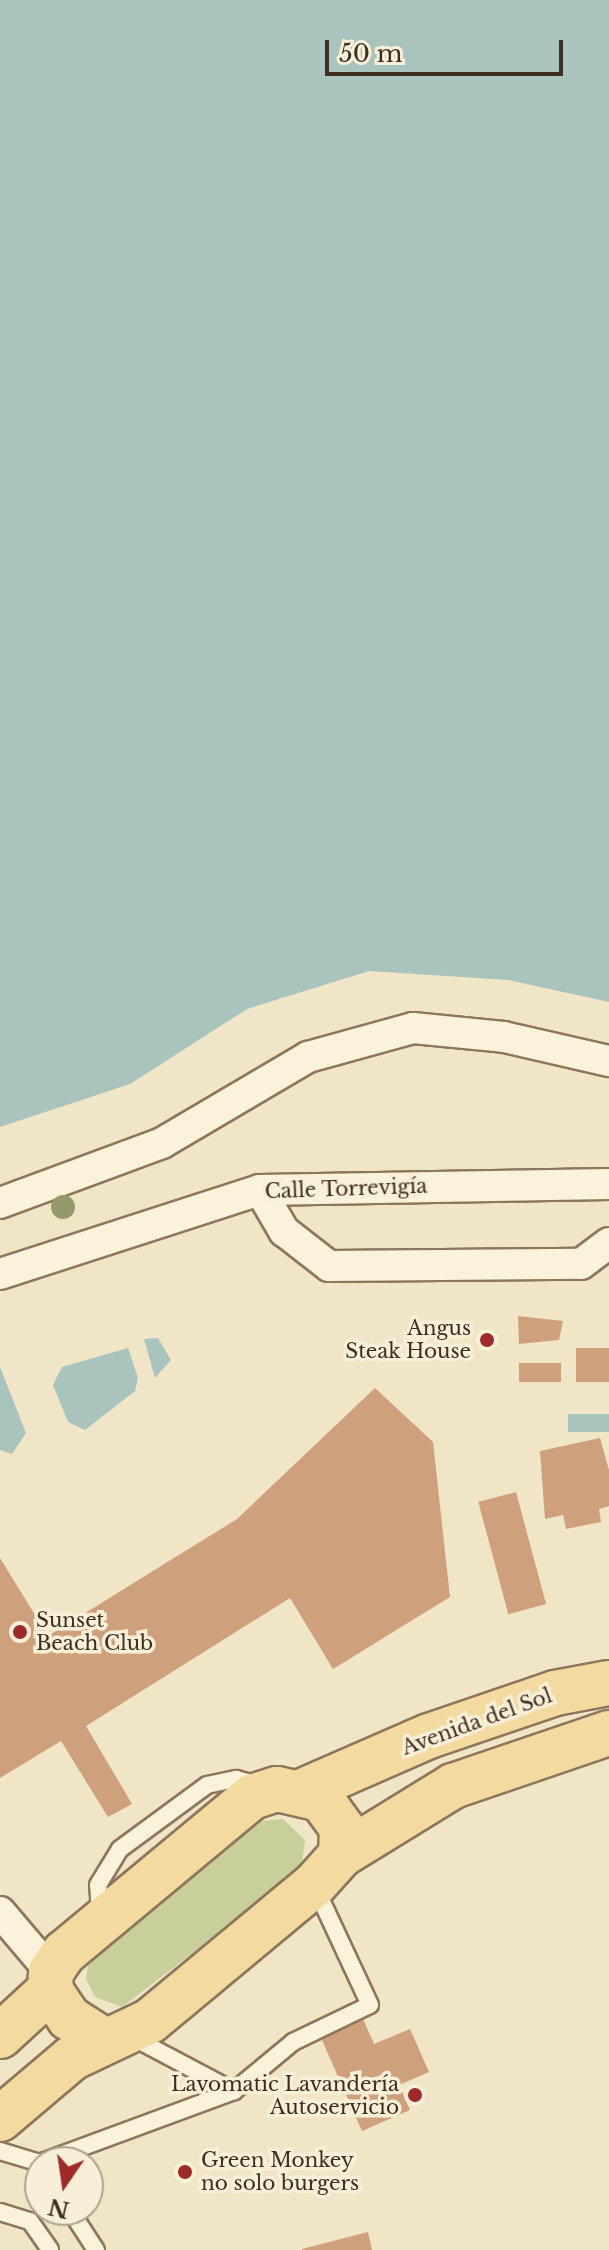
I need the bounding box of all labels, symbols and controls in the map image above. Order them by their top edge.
scale bar [329,24,567,74]
text: 50 m [339,39,402,68]
street label: Calle Torrevigía [264,1174,428,1204]
place label: Angus Steak House [345,1316,471,1363]
marker: Angus Steak House [478,1331,496,1349]
place label: Sunset Beach Club [36,1608,153,1655]
marker: Sunset Beach Club [11,1623,29,1641]
street label: Avenida del Sol [399,1684,555,1760]
place label: Lavomatic Lavandería Autoservicio [171,2072,399,2119]
marker: Lavomatic Lavandería Autoservicio [406,2086,424,2104]
north arrow [24,2146,104,2226]
place label: Green Monkey no solo burgers [201,2148,359,2195]
marker: Green Monkey no solo burgers [176,2163,194,2181]
text: N [46,2192,72,2223]

